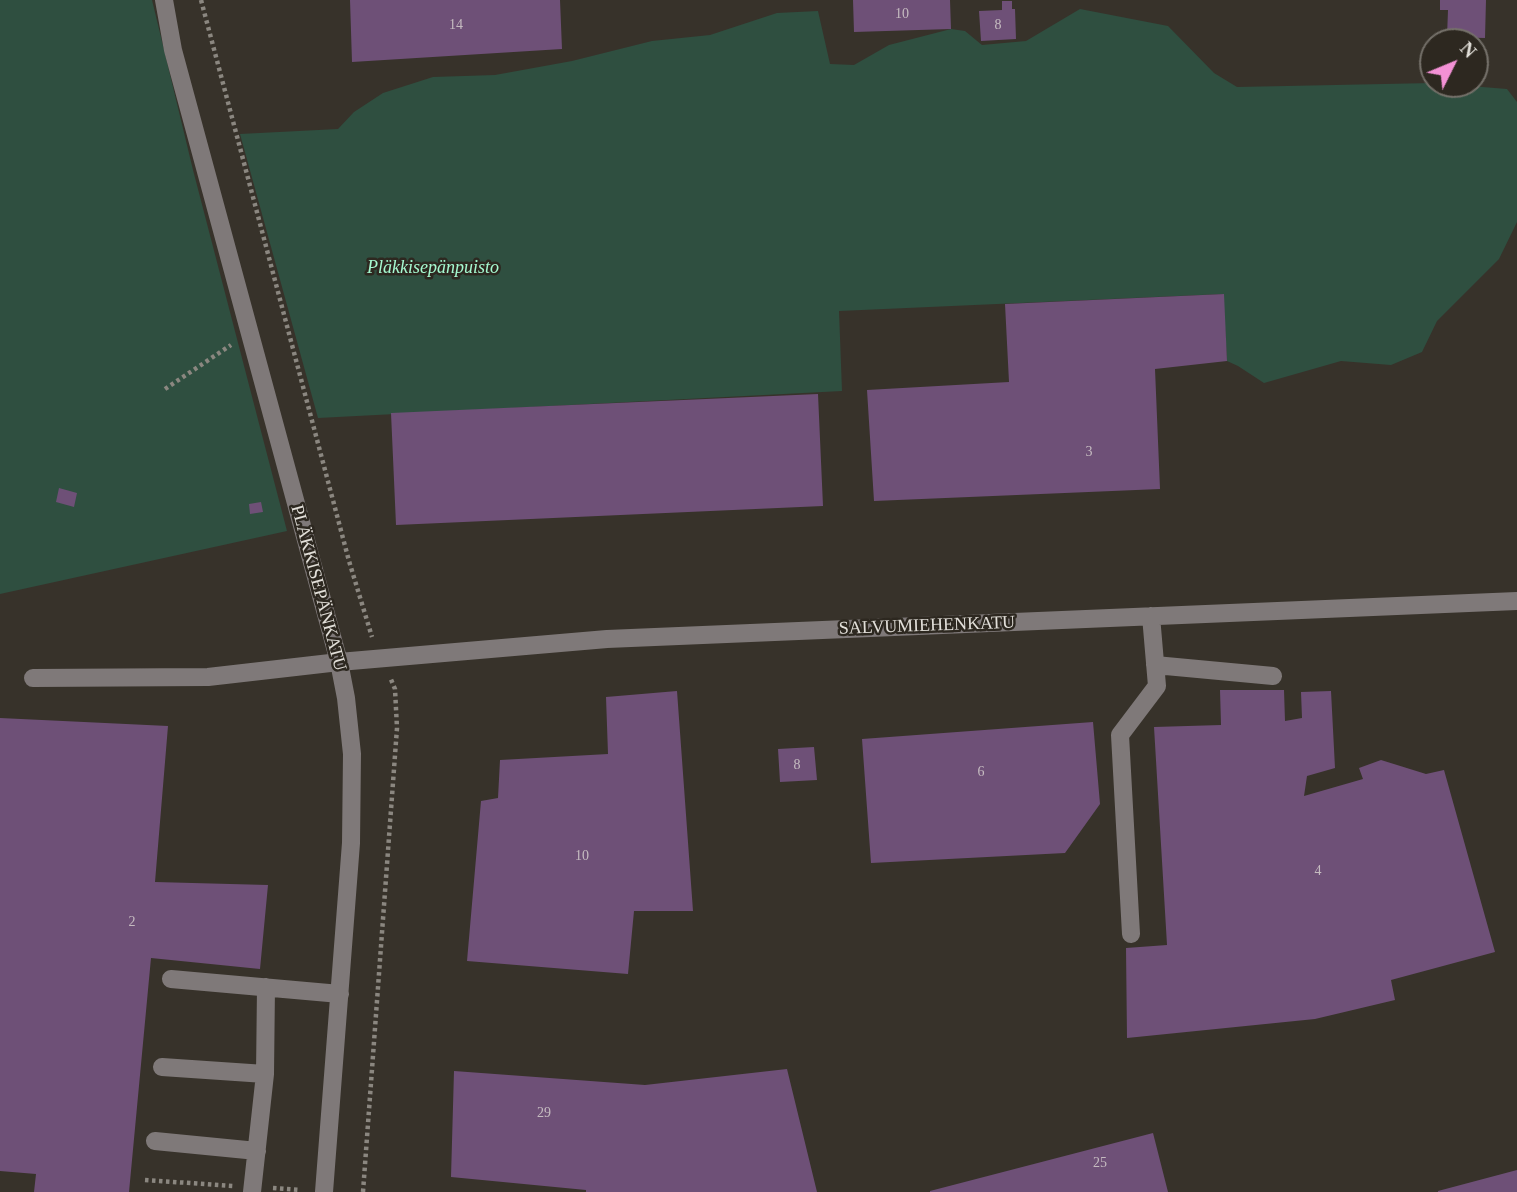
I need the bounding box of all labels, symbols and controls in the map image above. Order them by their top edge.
house number: 10 [895,6,909,22]
house number: 14 [449,17,463,33]
house number: 8 [995,17,1002,33]
north arrow [1419,28,1489,98]
text: N [1456,38,1481,62]
park label: Pläkkisepänpuisto [367,257,499,279]
house number: 3 [1086,444,1092,460]
street label: PLÄKKISEPÄNKATU [285,503,351,673]
street label: SALVUMIEHENKATU [839,612,1015,640]
house number: 8 [794,757,800,773]
house number: 6 [978,764,984,780]
house number: 10 [575,848,589,864]
house number: 4 [1314,863,1322,879]
house number: 2 [128,914,136,930]
house number: 29 [537,1105,551,1121]
house number: 25 [1093,1155,1107,1171]

